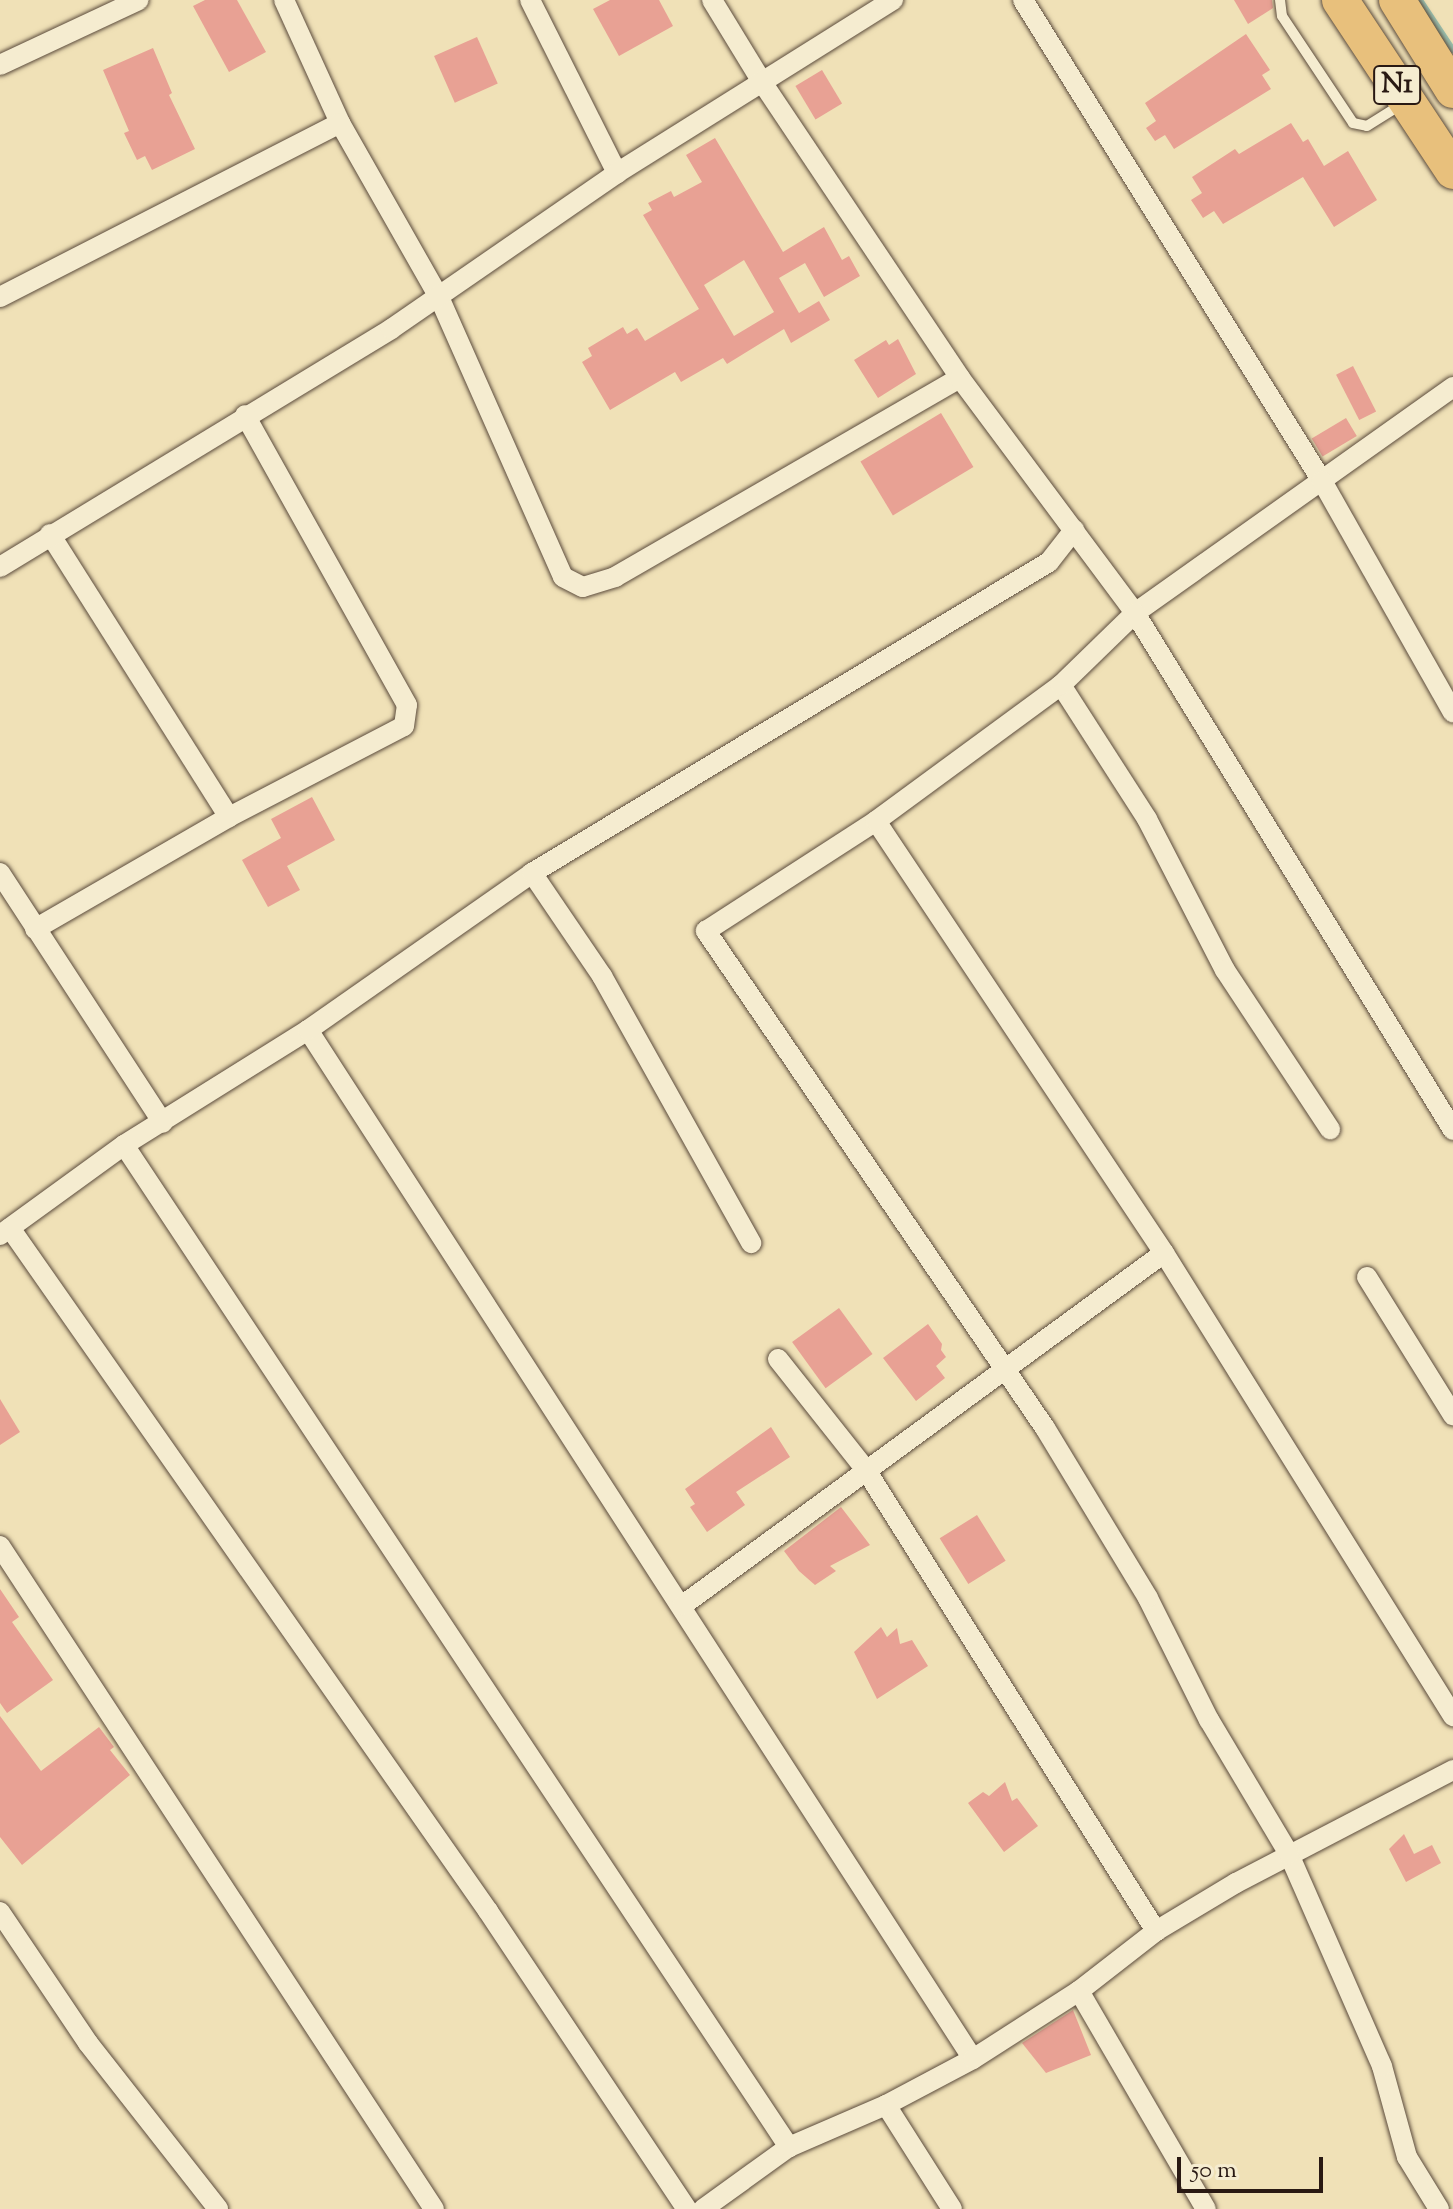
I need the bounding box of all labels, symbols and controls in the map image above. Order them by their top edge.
road number: N1 [1373,61,1421,109]
scale bar [1181,2141,1327,2191]
text: 50 m [1191,2154,1237,2188]

